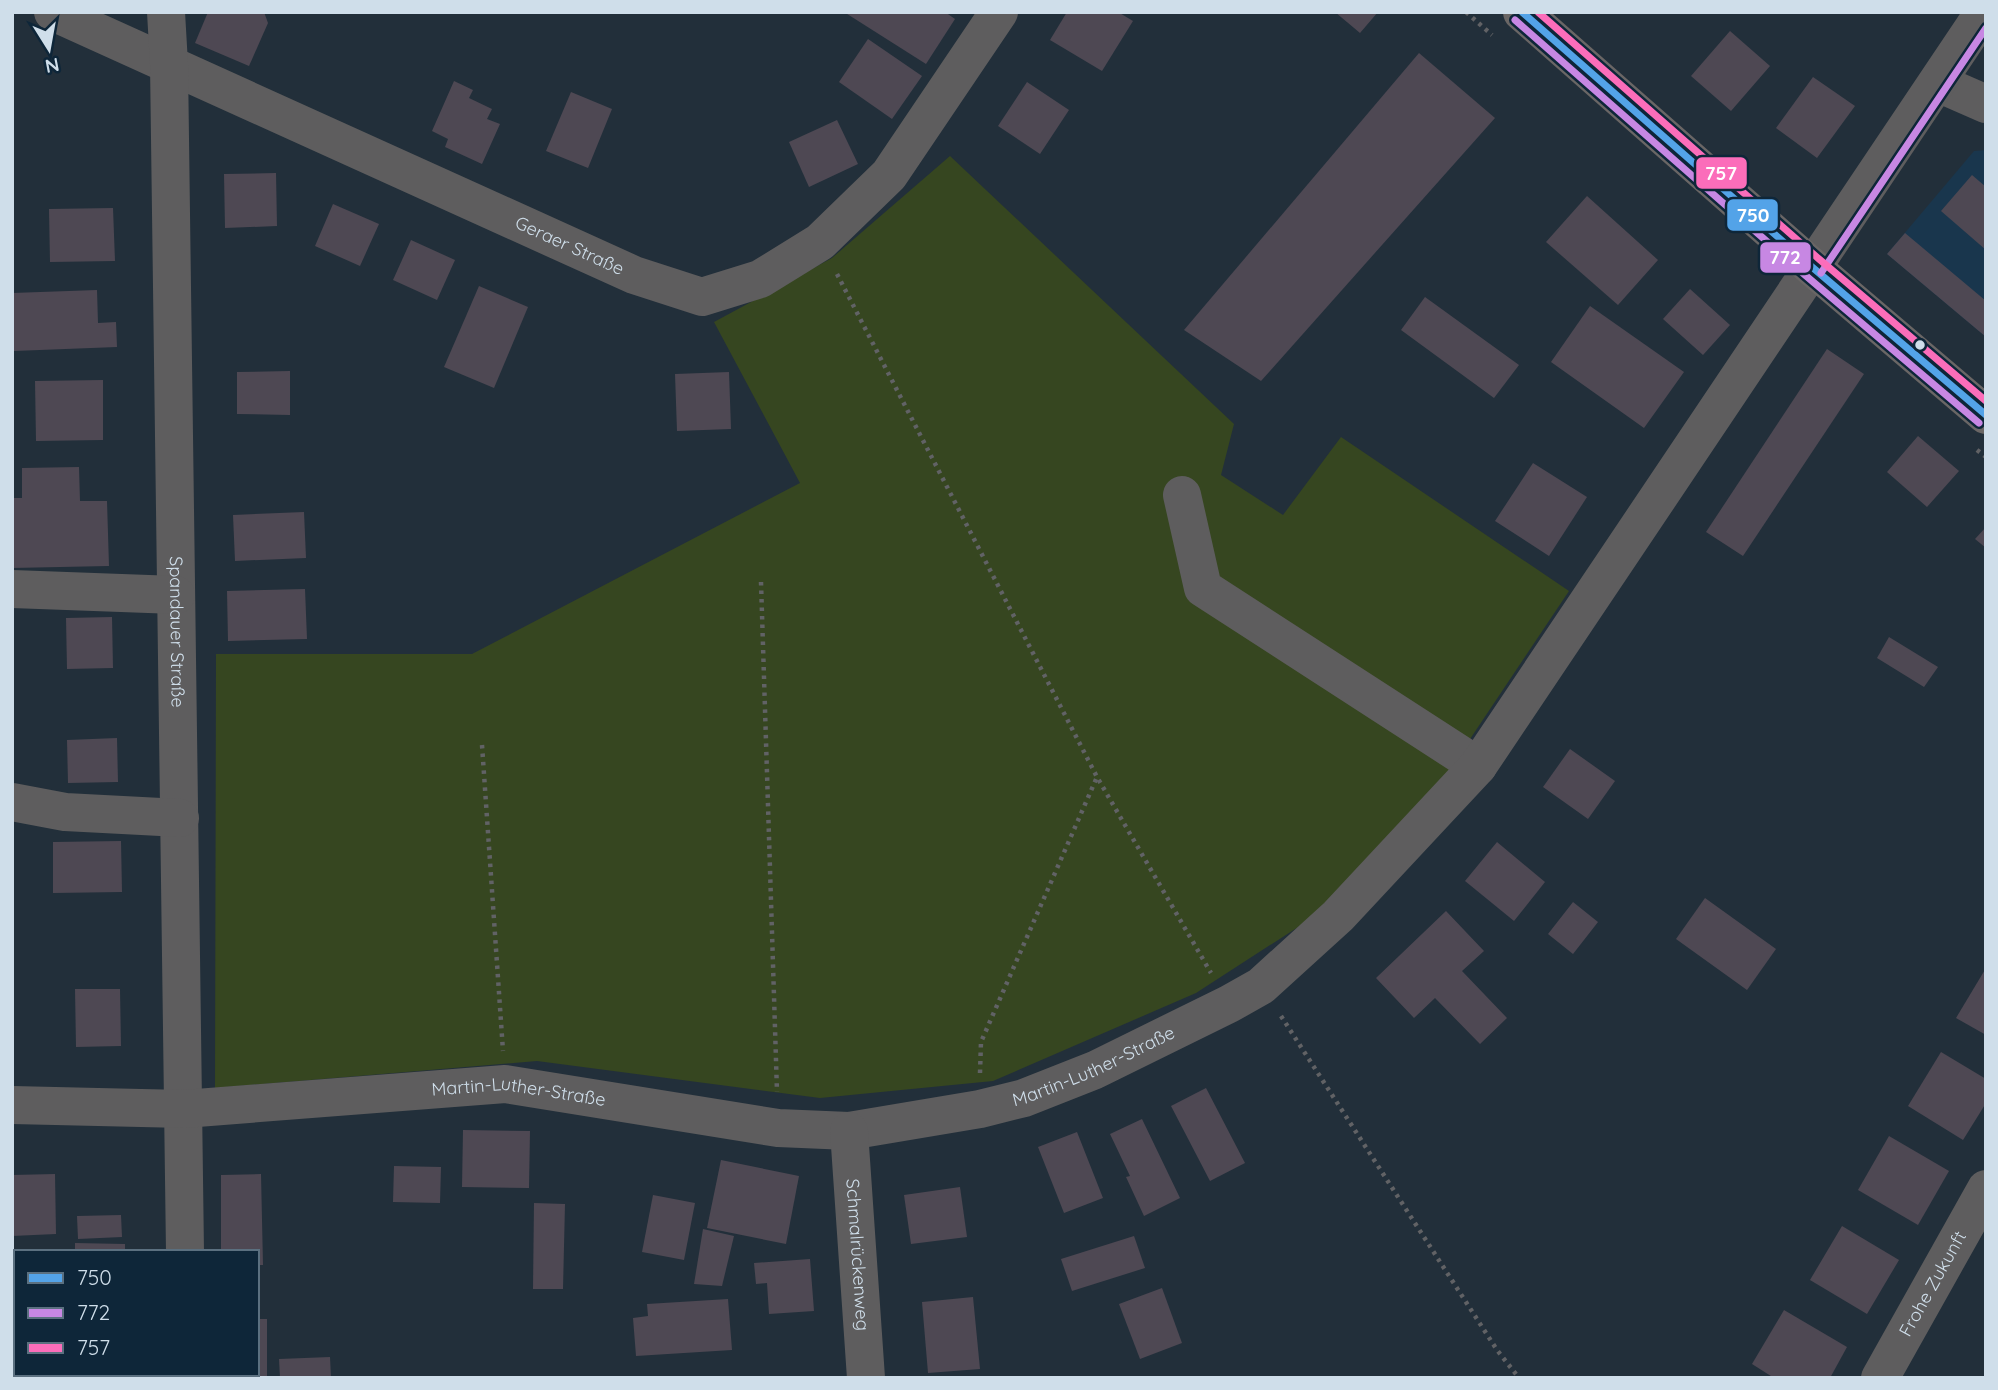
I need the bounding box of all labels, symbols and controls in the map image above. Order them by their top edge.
north arrow [14,14,84,84]
text: N [43,53,61,79]
line badge: 757 [1695,156,1748,190]
text: 757 [1705,161,1737,185]
line badge: 750 [1726,198,1779,232]
text: 750 [1736,203,1770,227]
street label: Geraer Straße [512,211,628,280]
line badge: 772 [1759,241,1812,274]
text: 772 [1769,245,1801,269]
unlabelled marker [1913,338,1927,352]
street label: Spandauer Straße [165,556,190,708]
street label: Martin-Luther-Straße [1010,1021,1178,1111]
street label: Martin-Luther-Straße [431,1072,607,1111]
street label: Schmalrückenweg [841,1178,875,1331]
street label: Frohe Zukunft [1894,1227,1971,1340]
legend [14,1250,259,1376]
text: 750 [77,1264,112,1290]
text: 772 [77,1299,110,1325]
text: 757 [77,1334,110,1360]

